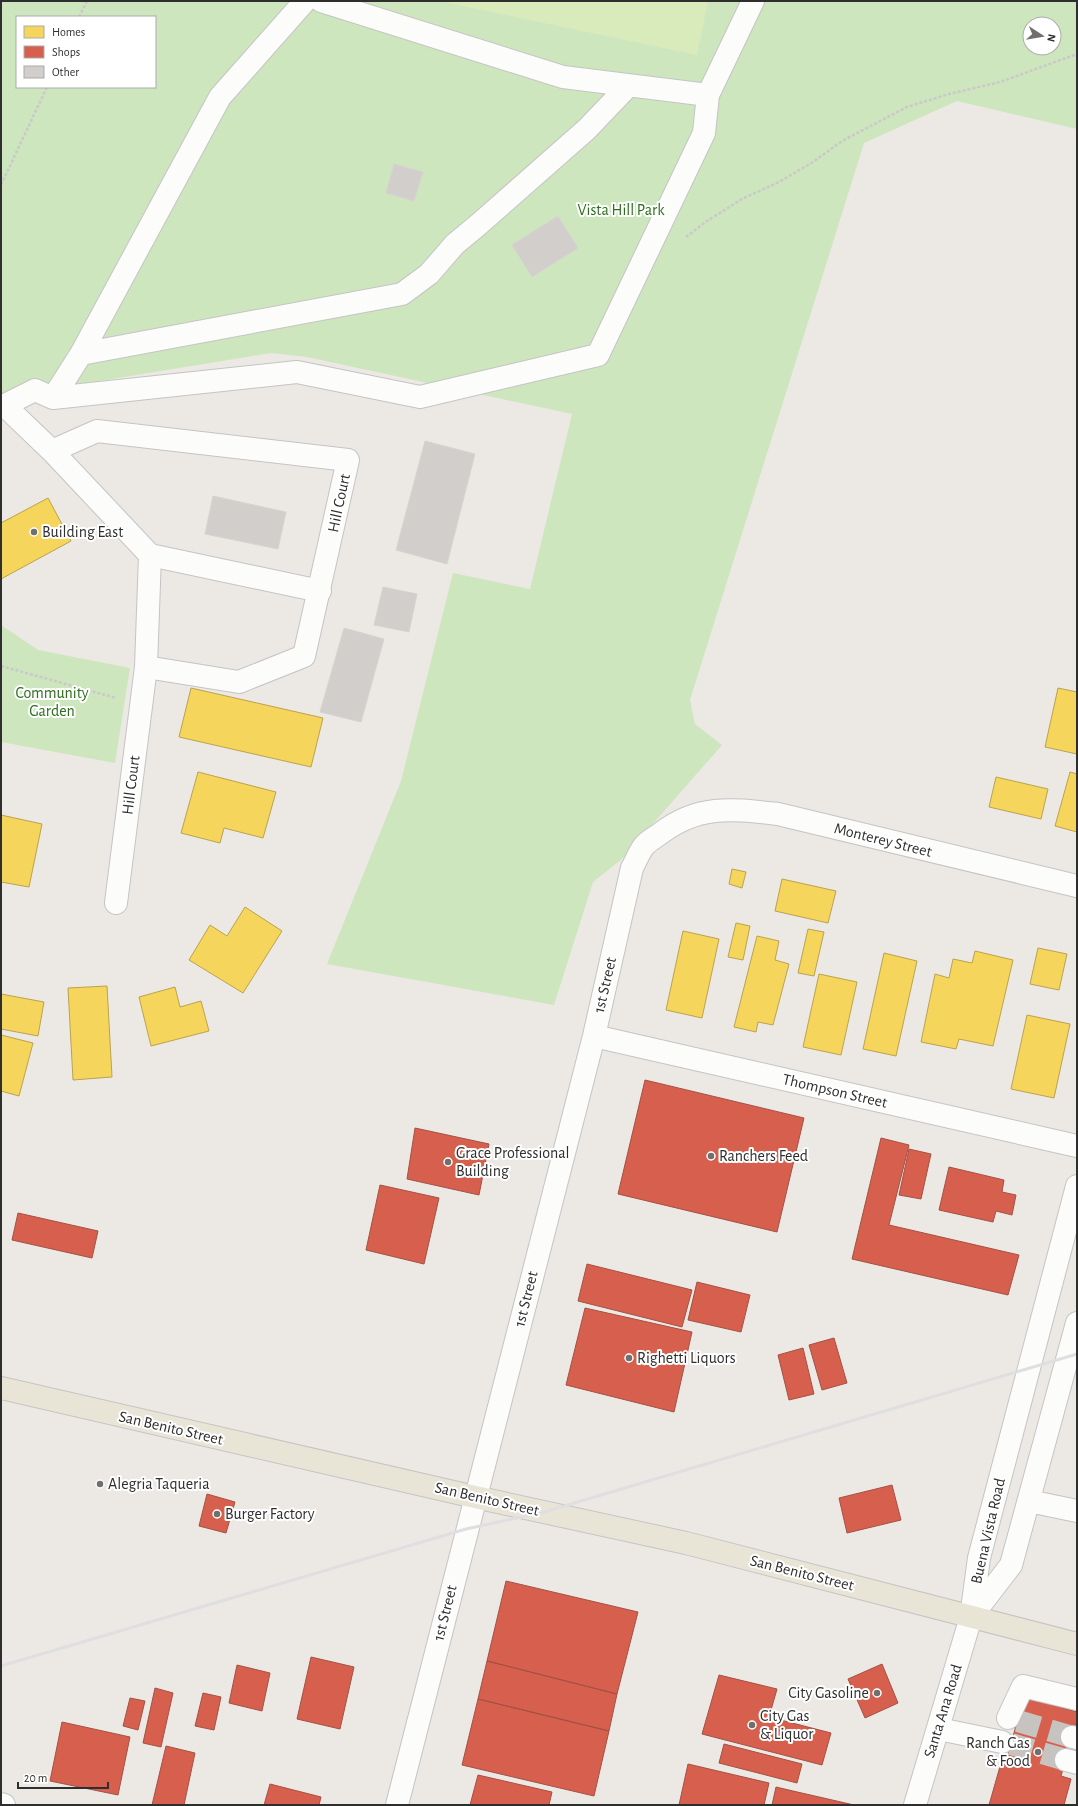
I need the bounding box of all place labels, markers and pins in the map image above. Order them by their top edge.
place label: Building East [42,524,123,540]
marker: Building East [29,527,39,537]
place label: Grace Professional Building [456,1145,570,1179]
place label: Ranchers Feed [719,1148,808,1164]
marker: Ranchers Feed [706,1151,716,1161]
marker: Grace Professional Building [443,1157,453,1167]
place label: Righetti Liquors [637,1350,736,1366]
marker: Righetti Liquors [624,1353,634,1363]
place label: Alegria Taqueria [108,1476,210,1492]
marker: Alegria Taqueria [95,1479,105,1489]
place label: Burger Factory [225,1506,315,1523]
marker: Burger Factory [212,1509,222,1519]
place label: City Gasoline [788,1685,869,1702]
marker: City Gasoline [872,1688,882,1698]
place label: City Gas & Liquor [760,1708,814,1742]
marker: City Gas & Liquor [747,1720,757,1730]
place label: Ranch Gas & Food [966,1735,1030,1769]
marker: Ranch Gas & Food [1033,1747,1043,1757]

